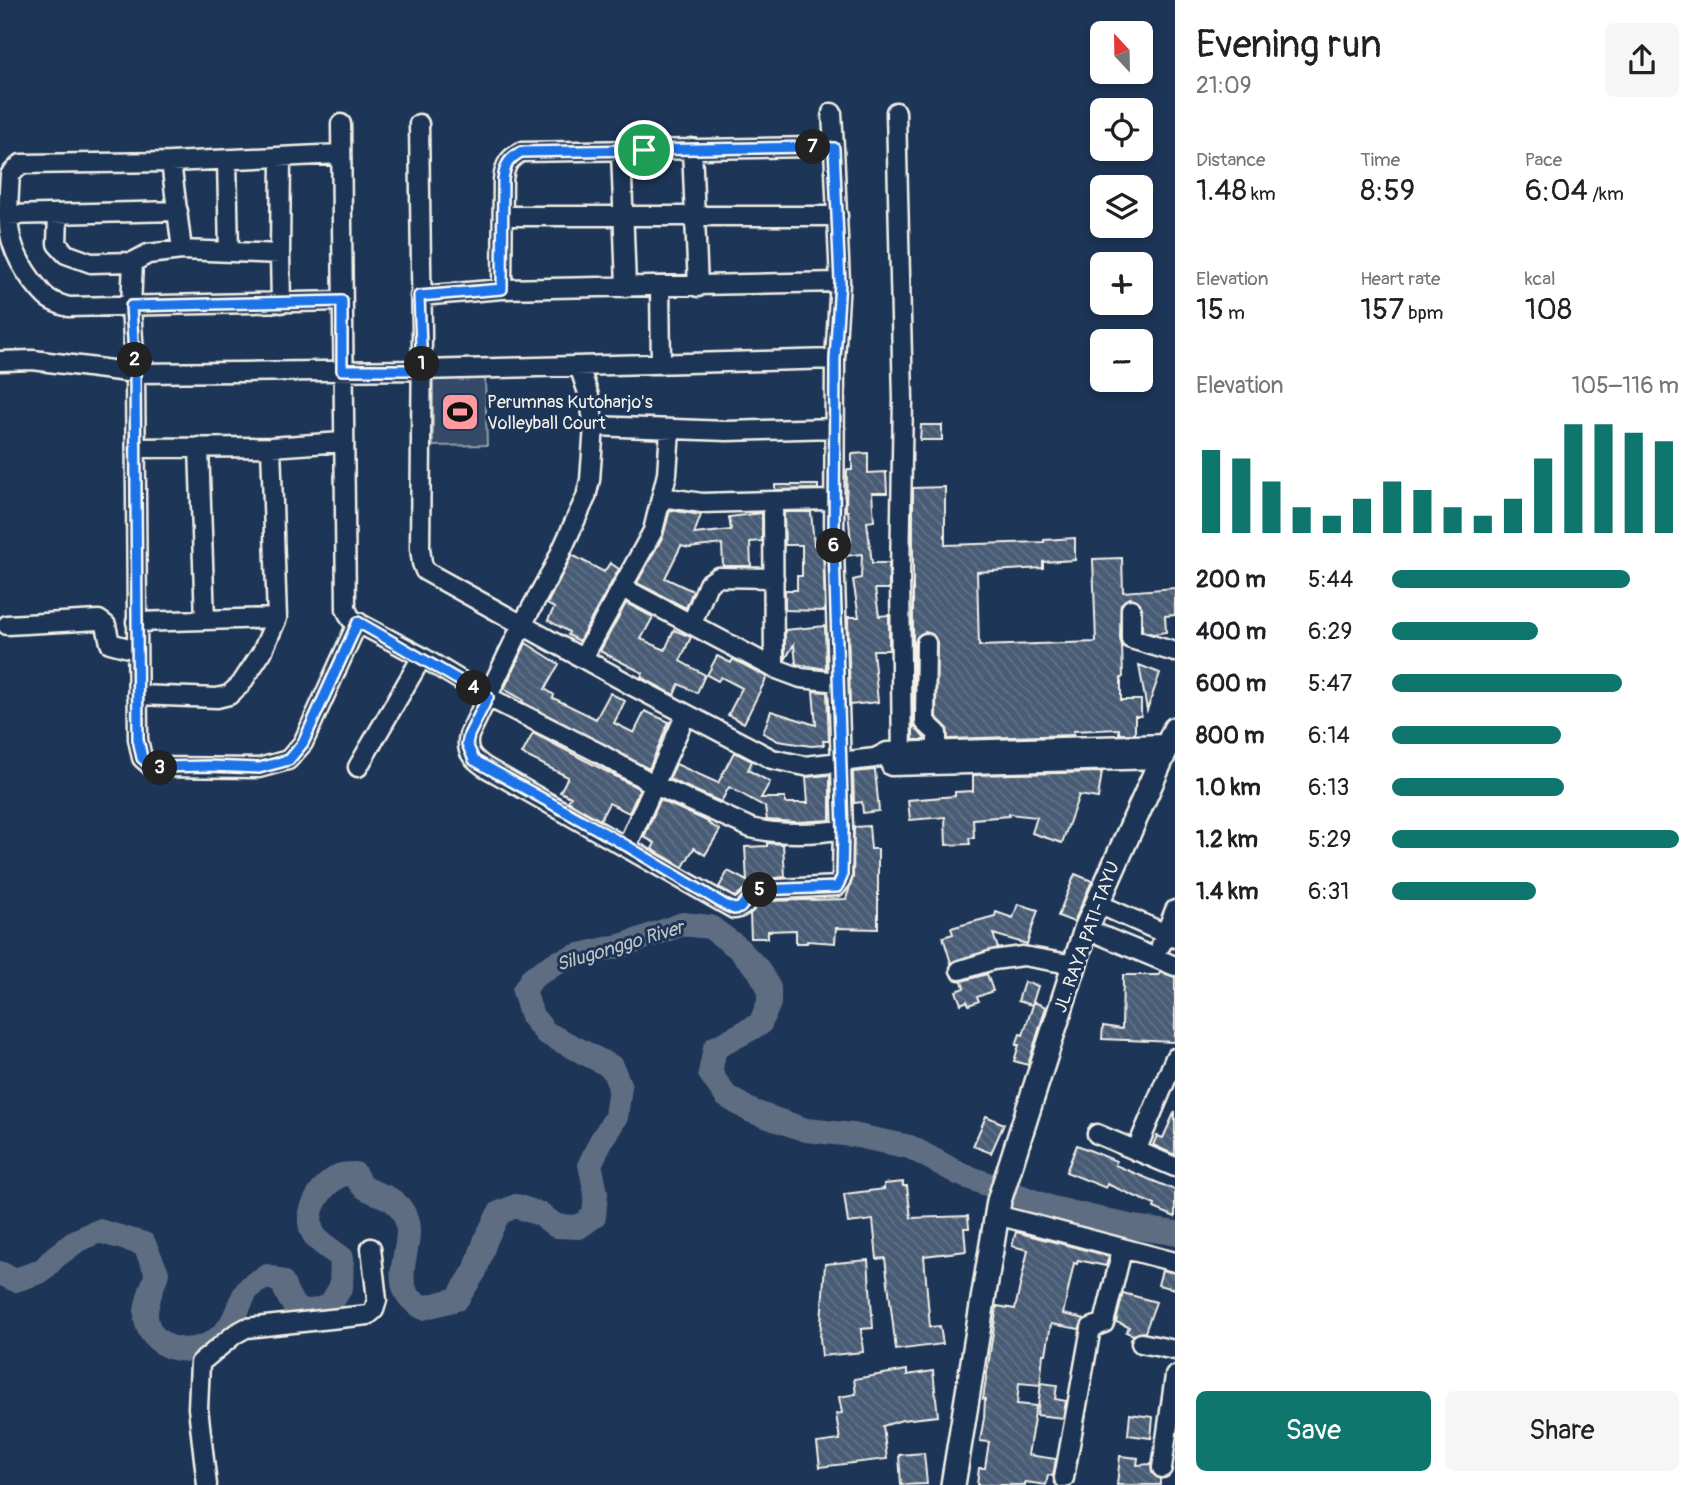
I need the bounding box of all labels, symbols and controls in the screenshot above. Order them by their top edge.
north arrow [1090,21,1153,84]
map controls [1090,21,1153,392]
text: Evening run [1196,21,1382,69]
button: share [1605,23,1679,97]
text: 21:09 [1196,71,1252,100]
button: locate [1090,98,1153,161]
pin [614,120,674,180]
pin: 7 [796,130,830,164]
icon: arrive [625,131,663,169]
text: 7 [807,134,818,158]
text: Distance [1196,148,1265,172]
text: Time [1360,148,1400,172]
text: Pace [1525,148,1562,172]
text: 1.48 [1196,172,1247,209]
text: 8:59 [1360,172,1415,209]
text: 6:04 [1525,172,1588,209]
button: layers [1090,175,1153,238]
text: km [1247,182,1276,206]
text: /km [1588,182,1624,206]
button: + [1090,252,1153,315]
text: Elevation [1196,267,1268,291]
text: Heart rate [1360,267,1440,291]
text: kcal [1525,267,1556,291]
text: 15 [1196,291,1224,328]
text: 157 [1360,291,1404,328]
text: 108 [1525,291,1572,328]
text: m [1224,301,1245,325]
text: bpm [1404,301,1444,325]
button: − [1090,329,1153,392]
pin: 2 [118,342,152,378]
pin: 1 [404,346,440,382]
text: 2 [129,347,140,371]
text: 1 [418,351,425,375]
text: Elevation [1196,371,1284,400]
text: 105–116 m [1571,371,1679,400]
sports icon: Perumnas Kutoharjo's Volleyball Court [439,391,481,433]
place label: Perumnas Kutoharjo's Volleyball Court [487,391,653,435]
pin: 6 [816,528,852,564]
text: 6 [828,533,839,557]
text: 200 m [1196,565,1266,594]
text: 5:44 [1308,565,1353,594]
text: 400 m [1196,617,1266,646]
text: 6:29 [1308,617,1352,646]
text: 600 m [1196,669,1266,698]
text: 5:47 [1308,669,1352,698]
pin: 4 [456,670,491,706]
text: 4 [468,675,479,699]
text: 800 m [1196,721,1264,750]
text: 6:14 [1308,721,1350,750]
pin: 3 [142,750,178,786]
text: 3 [154,755,165,779]
text: 1.0 km [1196,773,1261,802]
text: 6:13 [1308,773,1349,802]
text: 1.2 km [1196,825,1258,854]
text: 5:29 [1308,825,1351,854]
street label: JL. RAYA PATI-TAYU [1049,858,1125,1016]
pin: 5 [742,872,778,908]
text: 5 [754,877,765,901]
text: 1.4 km [1196,877,1258,906]
text: 6:31 [1308,877,1349,906]
water label: Silugonggo River [553,915,689,977]
button: Save [1196,1391,1431,1471]
button: Share [1445,1391,1679,1471]

